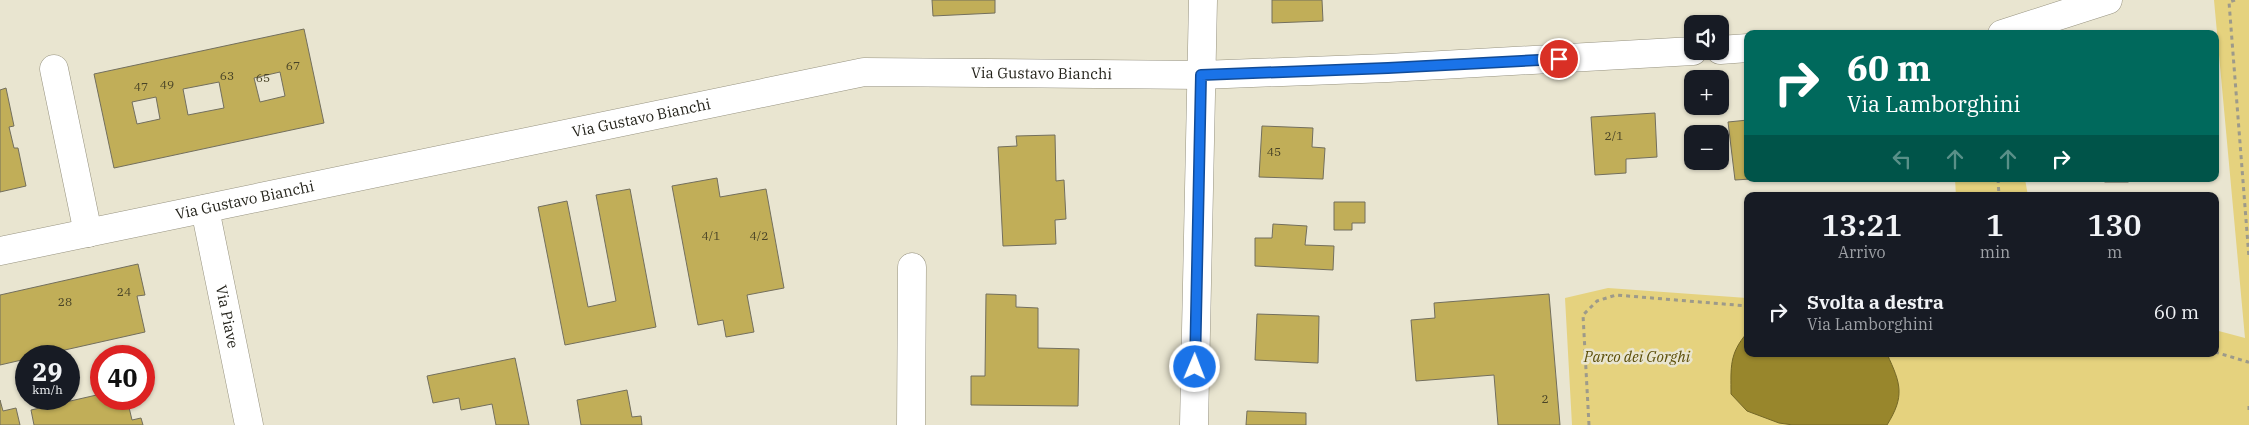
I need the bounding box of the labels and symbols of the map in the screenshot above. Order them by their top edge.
pin [1538,38,1580,80]
house number: 67 [286,58,300,73]
street label: Via Gustavo Bianchi [971,63,1113,83]
house number: 63 [220,68,234,83]
house number: 65 [256,70,270,85]
house number: 49 [160,77,174,92]
house number: 47 [134,79,148,94]
street label: Via Gustavo Bianchi [570,94,713,141]
house number: 2/1 [1605,128,1623,143]
house number: 45 [1267,144,1281,159]
street label: Via Gustavo Bianchi [174,176,316,223]
house number: 4/1 [702,228,720,243]
house number: 4/2 [750,228,768,243]
street label: Via Piave [212,283,243,350]
house number: 24 [117,284,131,299]
house number: 28 [58,294,72,309]
position arrow [1168,340,1220,392]
speed limit sign: 40 [90,345,155,410]
park label: Parco dei Gorghi [1583,347,1691,366]
house number: 2 [1541,391,1549,406]

